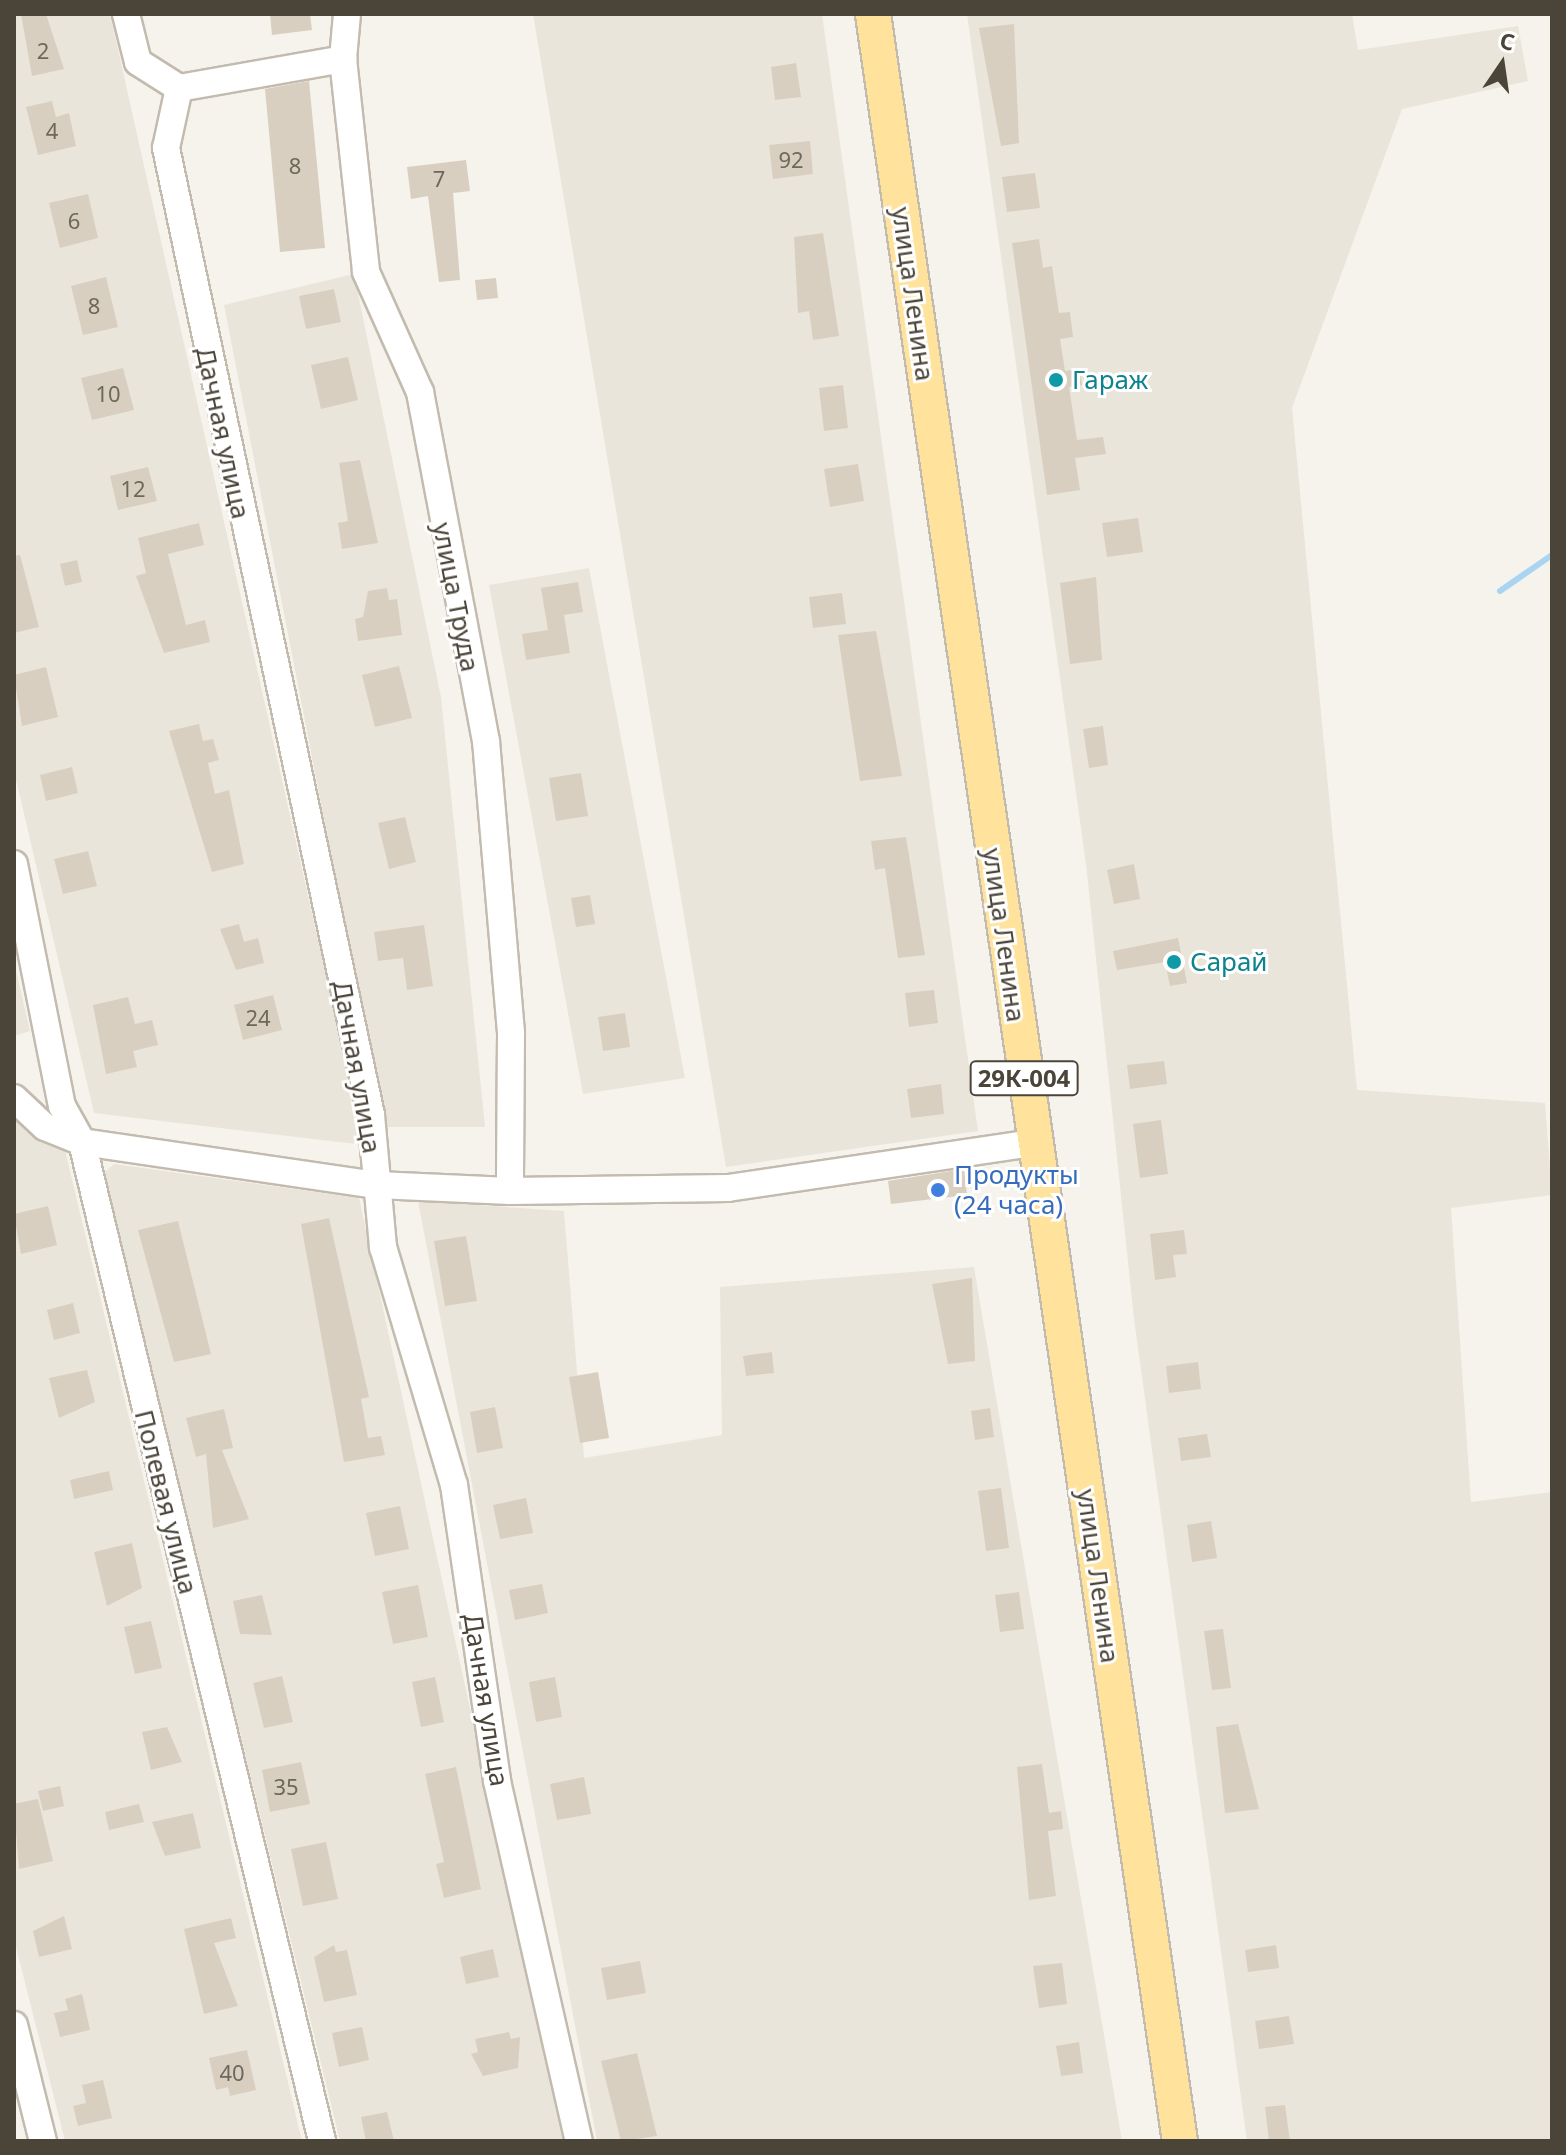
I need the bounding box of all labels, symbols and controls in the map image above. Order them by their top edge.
north arrow [1462,24,1542,104]
text: С [1497,24,1518,57]
house number: 2 [37,38,49,64]
house number: 4 [46,118,58,144]
house number: 92 [778,147,804,173]
house number: 8 [289,153,301,179]
house number: 7 [433,166,445,192]
street label: улица Ленина [885,205,941,383]
house number: 6 [68,208,80,234]
house number: 8 [88,293,100,319]
street label: Дачная улица [190,344,256,522]
place label: Гараж [1072,364,1148,396]
marker: Гараж [1047,371,1065,389]
house number: 10 [95,381,121,407]
house number: 12 [120,476,146,502]
street label: улица Труда [426,520,486,674]
street label: улица Ленина [976,846,1032,1024]
place label: Сарай [1190,946,1268,978]
marker: Сарай [1165,953,1183,971]
street label: Дачная улица [326,978,388,1156]
house number: 24 [245,1005,271,1031]
road number: 29К-004 [968,1058,1080,1098]
place label: Продукты (24 часа) [954,1159,1079,1220]
marker: Продукты (24 часа) [929,1181,947,1199]
street label: Полевая улица [128,1407,204,1597]
street label: улица Ленина [1070,1487,1126,1665]
street label: Дачная улица [457,1611,515,1789]
house number: 35 [273,1774,299,1800]
house number: 40 [219,2060,245,2086]

